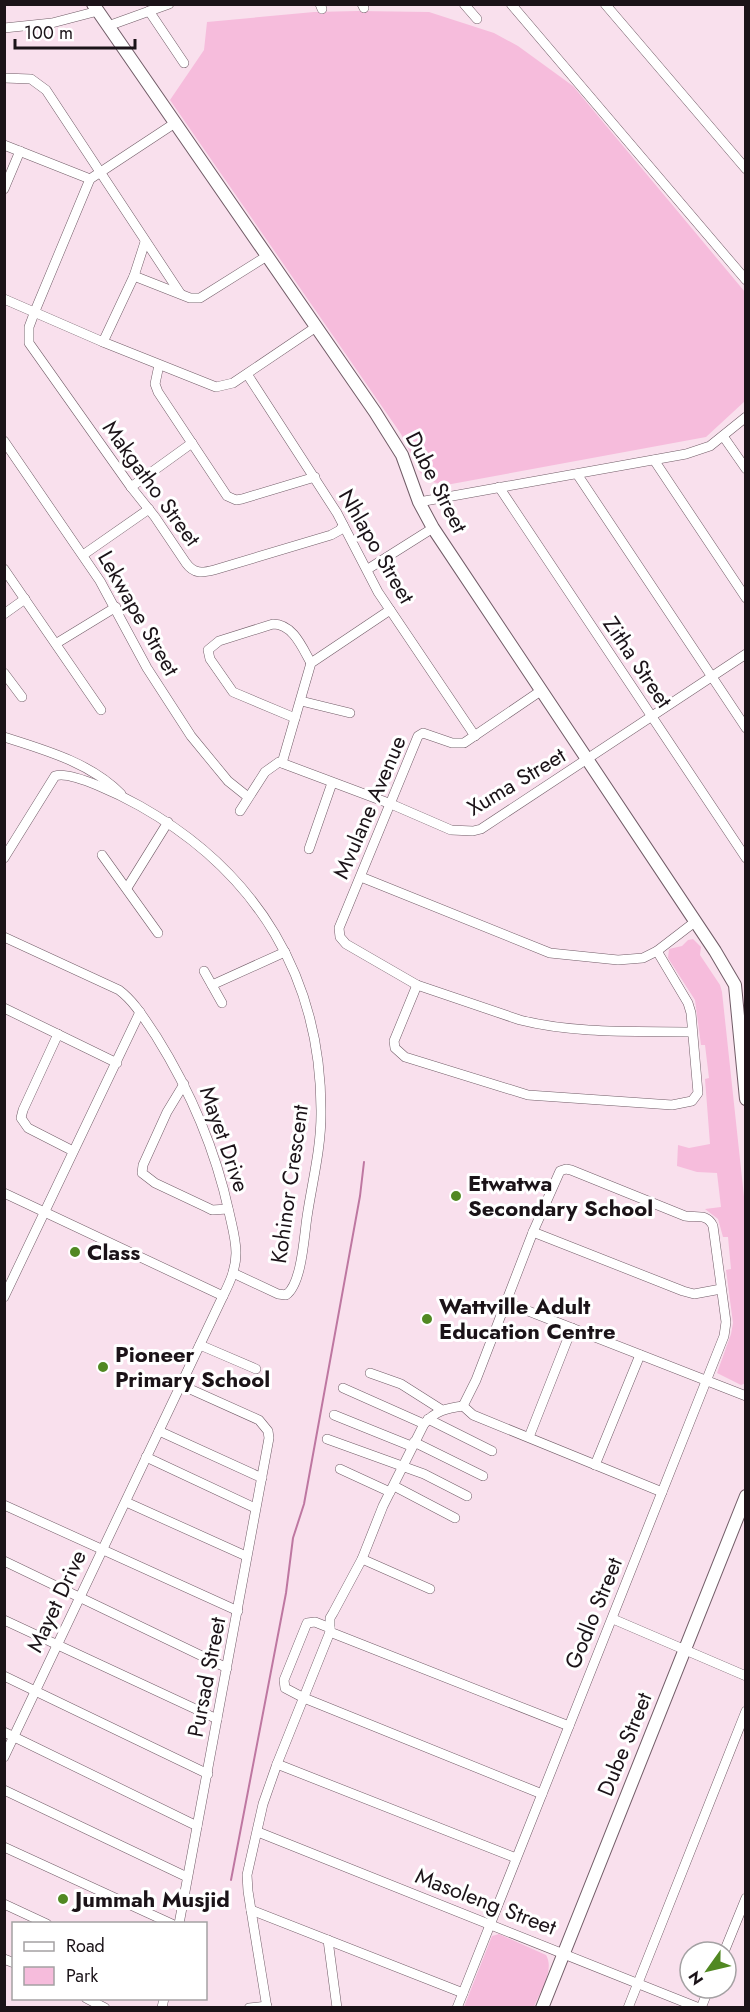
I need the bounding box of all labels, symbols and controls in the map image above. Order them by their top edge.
scale bar [15,12,135,50]
text: 100 m [24,20,73,46]
street label: Makgatho Street [95,413,209,553]
street label: Dube Street [398,426,476,539]
street label: Nhlapo Street [331,483,423,610]
street label: Lekwape Street [90,544,188,682]
street label: Zitha Street [596,610,681,715]
street label: Mvulane Avenue [324,730,414,884]
street label: Xuma Street [461,739,572,823]
street label: Mayet Drive [192,1082,258,1196]
street label: Kohinor Crescent [262,1102,316,1265]
place label: Etwatwa Secondary School [468,1167,653,1224]
marker: Etwatwa Secondary School [449,1189,463,1203]
place label: Class [87,1236,140,1268]
marker: Class [68,1245,82,1259]
place label: Wattville Adult Education Centre [439,1290,616,1347]
marker: Wattville Adult Education Centre [420,1312,434,1326]
place label: Pioneer Primary School [115,1338,270,1395]
marker: Pioneer Primary School [96,1360,110,1374]
street label: Mayet Drive [18,1544,94,1658]
street label: Godlo Street [556,1552,630,1674]
street label: Pursad Street [179,1613,233,1740]
street label: Dube Street [589,1687,660,1801]
street label: Masoleng Street [411,1859,562,1943]
place label: Jummah Musjid [71,1883,230,1915]
marker: Jummah Musjid [56,1892,70,1906]
legend [12,1922,207,2000]
text: Road [66,1933,105,1959]
north arrow [678,1940,738,2000]
text: Park [66,1963,98,1989]
text: N [683,1966,709,1990]

